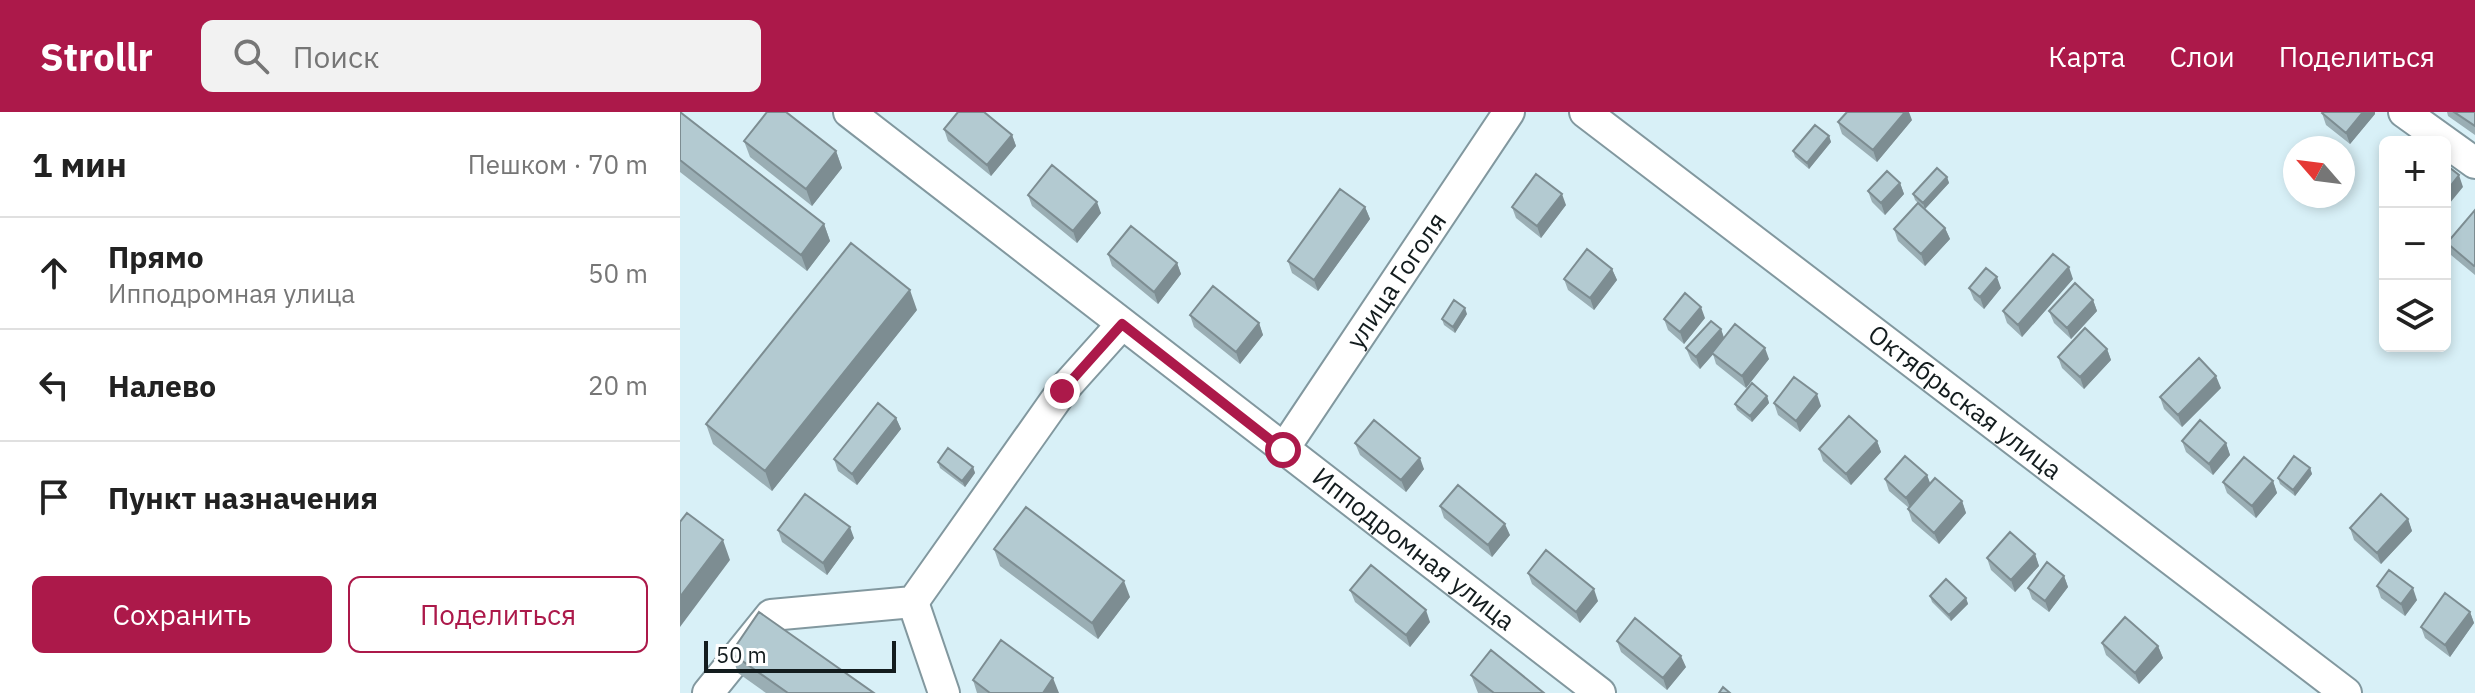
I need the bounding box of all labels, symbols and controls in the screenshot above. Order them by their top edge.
search box [201,20,761,92]
text: Strollr [40,32,153,81]
icon: search [229,34,273,78]
text: Поиск [293,37,380,76]
text: Карта [2048,38,2125,75]
text: Слои [2169,38,2235,75]
text: Поделиться [2279,38,2435,75]
north arrow [2283,136,2355,208]
map controls [2379,136,2451,352]
button: + [2379,136,2451,208]
text: 1 мин [32,142,127,186]
text: Пешком · 70 m [468,147,648,181]
street label: улица Гоголя [1338,205,1453,355]
button: − [2379,208,2451,280]
text: Прямо [108,237,204,276]
icon: ahead [32,251,76,295]
text: 50 m [588,256,648,290]
text: Ипподромная улица [108,276,355,310]
button: layers [2379,280,2451,352]
street label: Октябрьская улица [1862,316,2069,486]
icon: left [32,363,76,407]
text: Налево [108,366,216,405]
text: 20 m [588,368,648,402]
route end [1044,373,1080,409]
route start [1265,432,1301,468]
street label: Ипподромная улица [1306,459,1523,637]
icon: arrive [32,475,76,519]
text: Пункт назначения [108,478,378,517]
button: Сохранить [32,576,332,653]
button: Поделиться [348,576,648,653]
scale bar [704,637,896,673]
text: 50 m [716,640,767,669]

